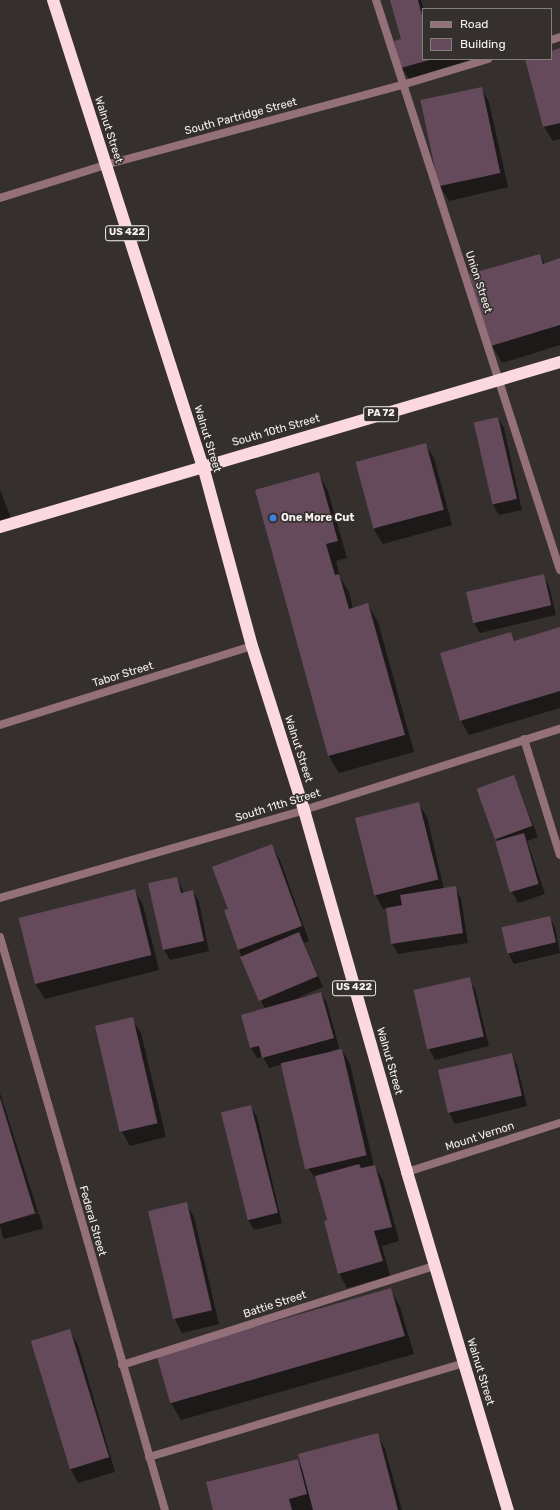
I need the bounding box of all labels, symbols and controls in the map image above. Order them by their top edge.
legend [422,8,552,60]
text: Road [460,17,488,31]
text: Building [460,37,506,51]
street label: Walnut Street [91,95,125,165]
street label: South Partridge Street [183,96,299,138]
road number: US 422 [105,225,149,241]
street label: Union Street [462,249,494,315]
street label: Walnut Street [191,404,223,474]
road number: PA 72 [363,406,399,422]
street label: South 10th Street [231,412,321,450]
place label: One More Cut [281,511,354,525]
marker: One More Cut [268,513,278,523]
street label: Tabor Street [91,659,155,691]
street label: Walnut Street [281,714,315,784]
street label: South 11th Street [234,787,322,825]
road number: US 422 [332,980,376,996]
street label: Walnut Street [373,1026,405,1096]
street label: Mount Vernon [444,1120,516,1154]
street label: Federal Street [76,1184,108,1258]
street label: Battie Street [242,1289,308,1321]
street label: Walnut Street [464,1337,496,1407]

